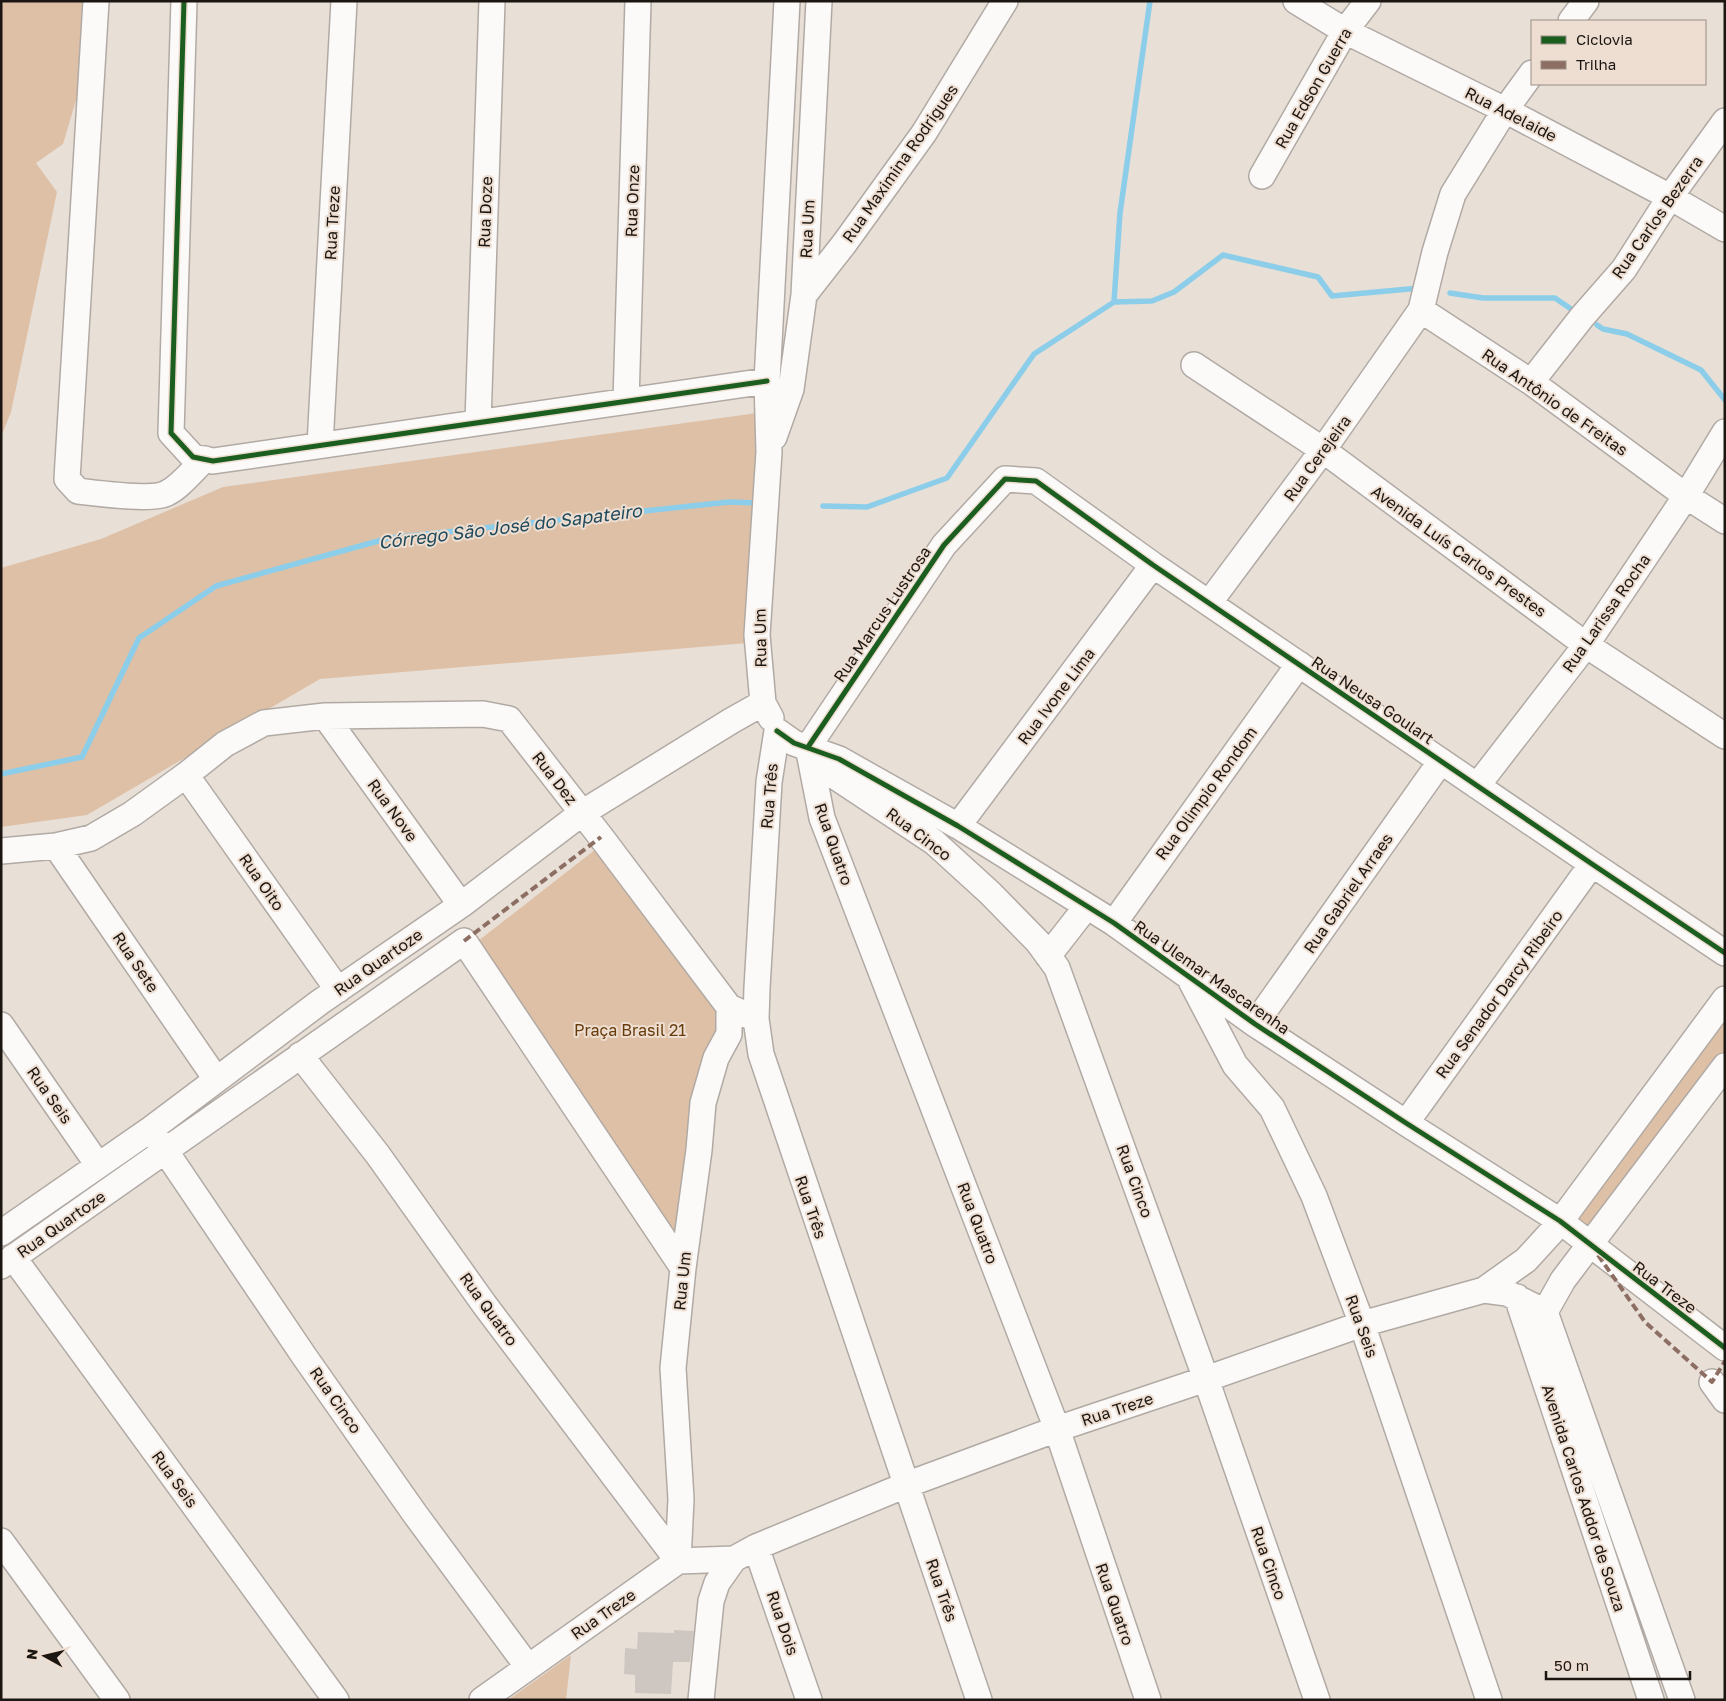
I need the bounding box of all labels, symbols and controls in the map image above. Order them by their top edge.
legend [1531,20,1706,85]
street label: Rua Edson Guerra [1270,24,1356,152]
text: Ciclovia [1576,30,1633,48]
text: Trilha [1576,55,1616,73]
street label: Rua Maximina Rodrigues [838,80,962,246]
street label: Rua Adelaide [1462,82,1560,146]
street label: Rua Carlos Bezerra [1607,152,1707,282]
street label: Rua Onze [621,164,643,238]
street label: Rua Doze [474,176,496,248]
street label: Rua Treze [320,185,344,261]
street label: Rua Um [795,199,819,259]
street label: Rua Antônio de Freitas [1478,344,1632,460]
street label: Rua Cerejeira [1279,411,1355,505]
street label: Avenida Luís Carlos Prestes [1368,481,1550,621]
water label: Córrego São José do Sapateiro [377,499,644,553]
street label: Rua Marcus Lustrosa [829,542,935,686]
street label: Rua Larissa Rocha [1558,550,1654,676]
street label: Rua Um [749,608,771,668]
street label: Rua Ivone Lima [1013,644,1099,748]
street label: Rua Neusa Goulart [1308,652,1438,748]
street label: Rua Olimpio Rondom [1151,722,1261,864]
street label: Rua Dez [528,747,582,809]
street label: Rua Três [756,762,782,830]
street label: Rua Nove [364,775,422,845]
street label: Rua Quatro [811,800,857,888]
street label: Rua Cinco [882,803,956,865]
street label: Rua Gabriel Arraes [1299,829,1397,957]
street label: Rua Oito [235,849,289,915]
street label: Rua Senador Darcy Ribeiro [1431,906,1567,1082]
street label: Rua Ulemar Mascarenha [1130,916,1294,1038]
street label: Rua Quartoze [330,924,426,1000]
street label: Rua Sete [109,928,163,996]
park label: Praça Brasil 21 [574,1020,686,1040]
street label: Rua Seis [23,1062,77,1128]
street label: Rua Cinco [1113,1142,1157,1220]
street label: Rua Três [791,1173,831,1241]
street label: Rua Quatro [953,1179,1003,1267]
street label: Rua Quartoze [13,1186,109,1262]
street label: Rua Um [669,1251,695,1311]
street label: Rua Treze [1629,1257,1701,1317]
street label: Rua Quatro [456,1268,522,1350]
street label: Rua Seis [1341,1292,1383,1360]
street label: Rua Cinco [306,1363,366,1437]
street label: Avenida Carlos Addor de Souza [1538,1382,1630,1614]
street label: Rua Treze [1078,1388,1156,1430]
street label: Rua Seis [148,1447,202,1511]
street label: Rua Cinco [1247,1524,1291,1602]
street label: Rua Três [922,1556,962,1624]
street label: Rua Quatro [1092,1560,1138,1648]
street label: Rua Treze [567,1584,639,1644]
street label: Rua Dois [763,1588,803,1658]
north arrow [20,1631,70,1681]
text: N [22,1648,41,1661]
scale bar [1546,1648,1690,1680]
text: 50 m [1554,1656,1589,1674]

